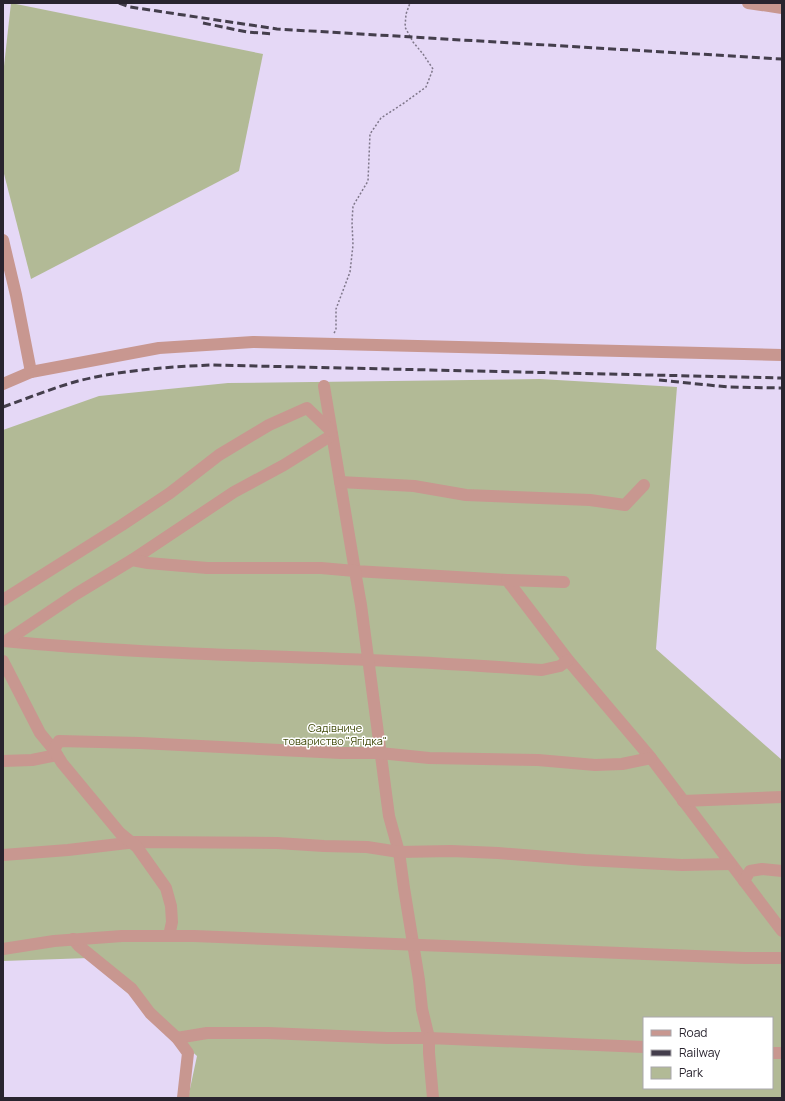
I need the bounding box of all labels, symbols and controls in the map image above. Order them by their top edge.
park label: Садівниче товариство "Ягідка" [283,720,387,748]
legend [643,1017,773,1089]
text: Road [679,1024,707,1041]
text: Railway [679,1044,721,1061]
text: Park [679,1064,704,1081]

